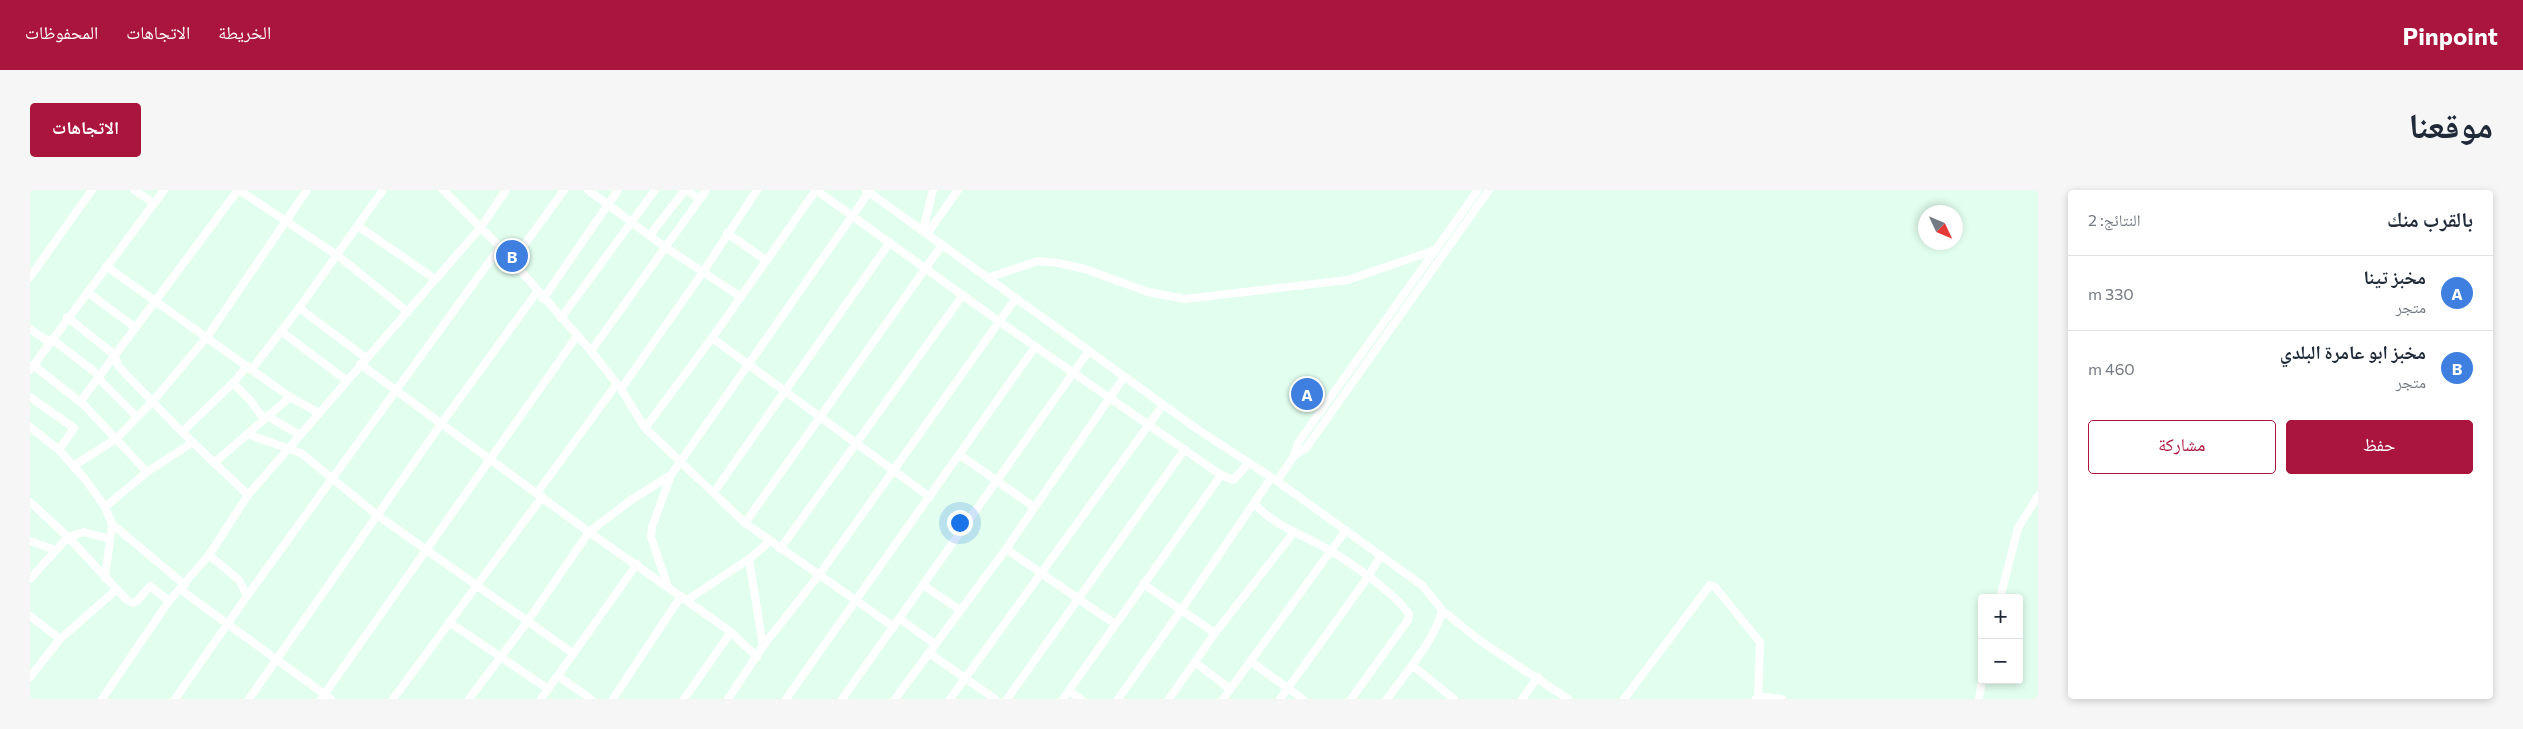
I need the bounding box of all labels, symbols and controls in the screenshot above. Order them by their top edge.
text: المحفوظات [25,21,98,43]
text: الاتجاهات [126,21,190,43]
text: الخريطة [218,21,271,43]
text: Pinpoint [2403,21,2498,50]
text: موقعنا [2408,102,2493,145]
button: الاتجاهات [30,103,141,157]
north arrow [1918,205,1963,250]
text: بالقرب منك [2387,206,2473,231]
text: النتائج: 2 [2088,210,2140,229]
pin: B [496,237,528,275]
text: مخبز تينا [2363,265,2426,288]
text: 330 m [2088,284,2134,303]
text: A [2451,284,2463,303]
text: متجر [2396,297,2426,316]
text: مخبز ابو عامرة البلدي [2280,340,2426,363]
text: 460 m [2088,359,2135,378]
text: B [2452,359,2462,378]
text: متجر [2396,372,2426,391]
pin: A [1291,375,1323,413]
button: مشاركة [2088,420,2276,474]
button: حفظ [2286,420,2473,474]
your location [947,510,973,536]
map controls [1978,594,2023,684]
button: + [1978,594,2023,639]
button: − [1978,639,2023,684]

